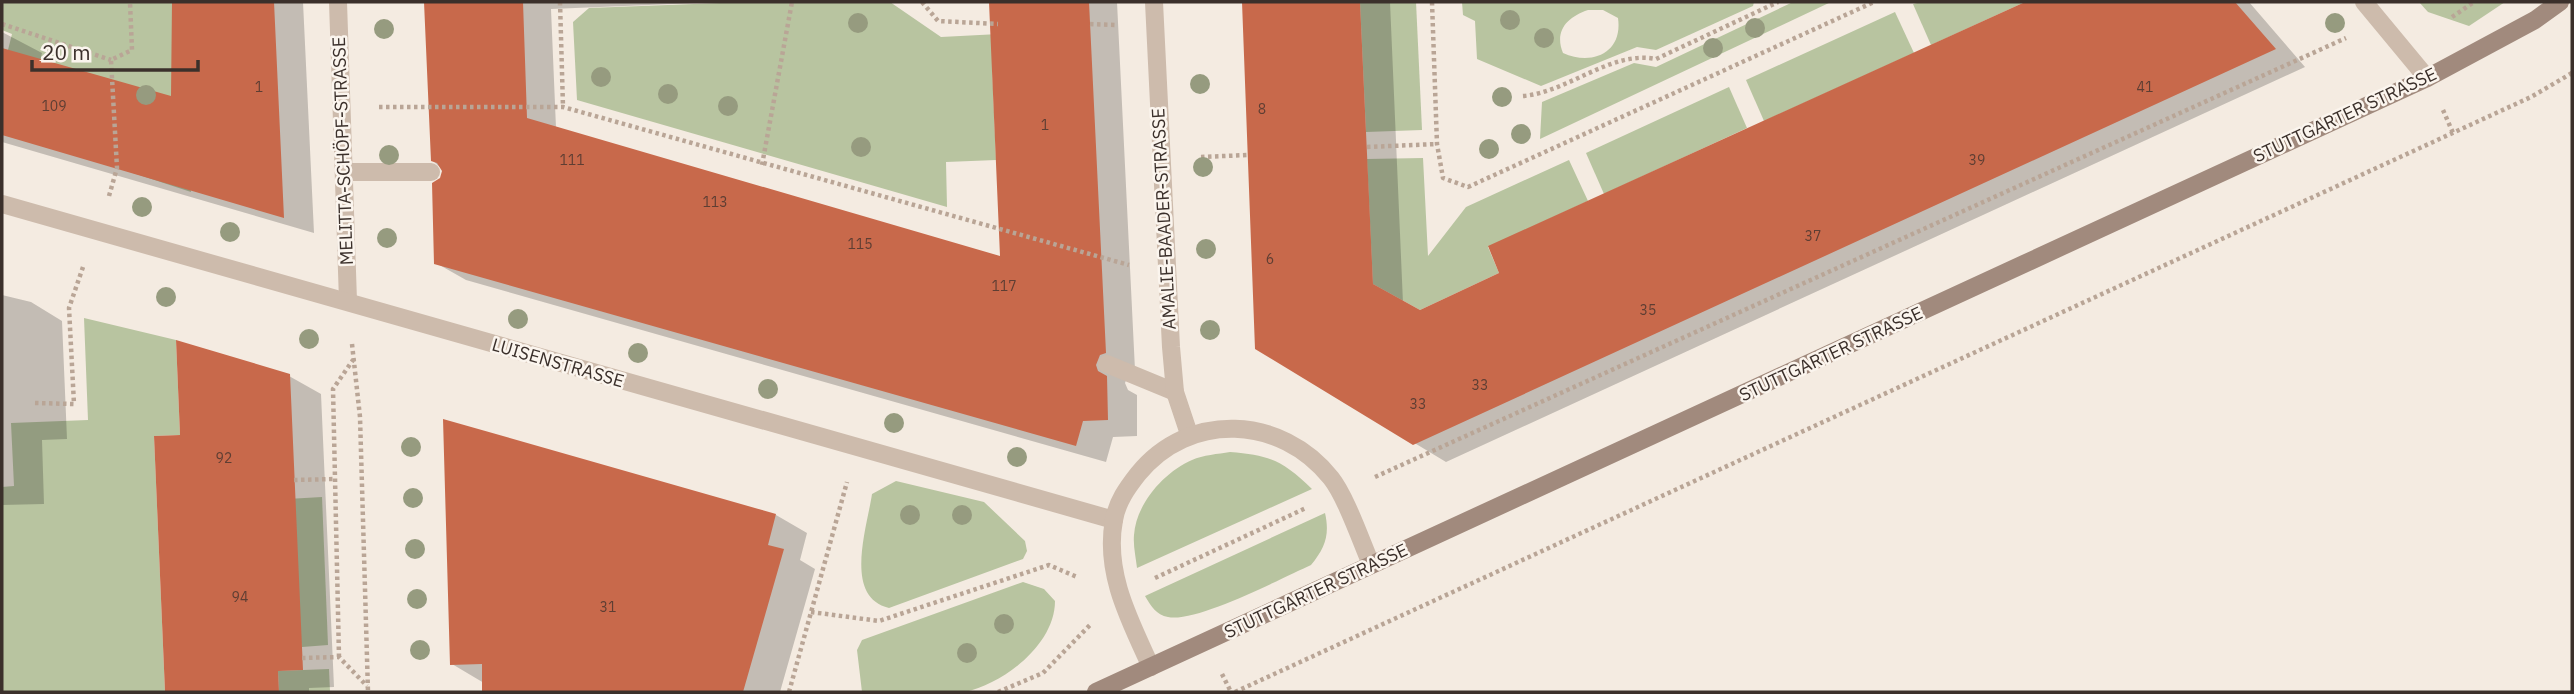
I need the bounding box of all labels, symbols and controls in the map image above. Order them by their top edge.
scale bar [32,28,198,72]
street label: MELITTA-SCHÖPF-STRASSE [327,36,358,266]
text: 20 m [42,38,91,66]
street label: STUTTGARTER STRASSE [2249,62,2440,167]
house number: 1 [255,78,263,96]
house number: 41 [2137,78,2153,96]
house number: 109 [41,97,67,115]
house number: 8 [1258,100,1266,118]
street label: AMALIE-BAADER-STRASSE [1146,108,1181,330]
house number: 1 [1041,116,1049,134]
house number: 111 [559,151,585,169]
house number: 39 [1969,151,1985,169]
house number: 113 [702,193,728,211]
house number: 37 [1805,227,1821,245]
house number: 115 [847,235,873,253]
house number: 6 [1266,250,1274,268]
house number: 117 [991,277,1017,295]
house number: 35 [1640,301,1656,319]
street label: STUTTGARTER STRASSE [1735,301,1926,406]
street label: LUISENSTRASSE [489,333,627,392]
house number: 33 [1472,376,1488,394]
house number: 33 [1410,395,1426,413]
house number: 92 [216,449,232,467]
street label: STUTTGARTER STRASSE [1220,538,1411,643]
house number: 94 [232,588,248,606]
house number: 31 [600,598,616,616]

